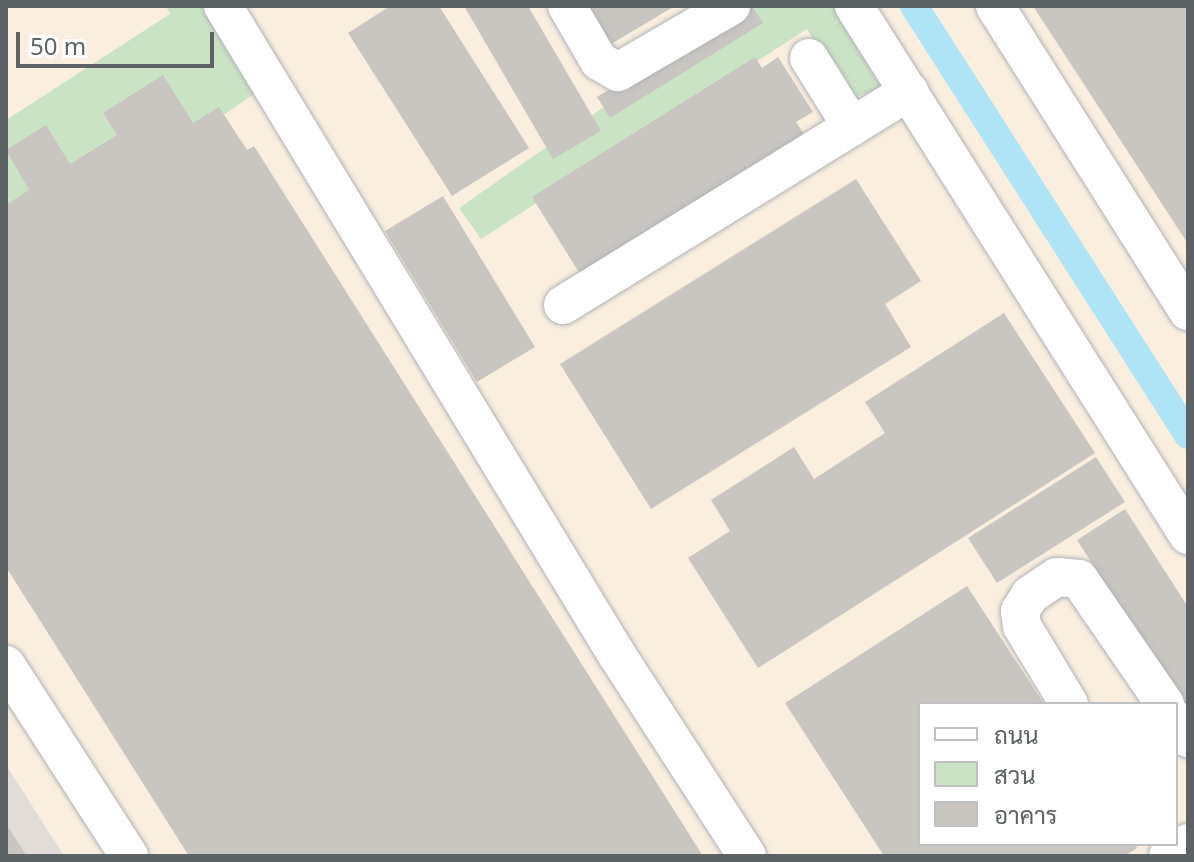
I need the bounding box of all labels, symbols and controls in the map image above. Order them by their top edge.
scale bar [20,16,218,66]
text: 50 m [30,29,86,62]
legend [918,702,1178,846]
text: ถนน [994,718,1039,751]
text: สวน [994,758,1036,791]
text: อาคาร [994,798,1057,831]

